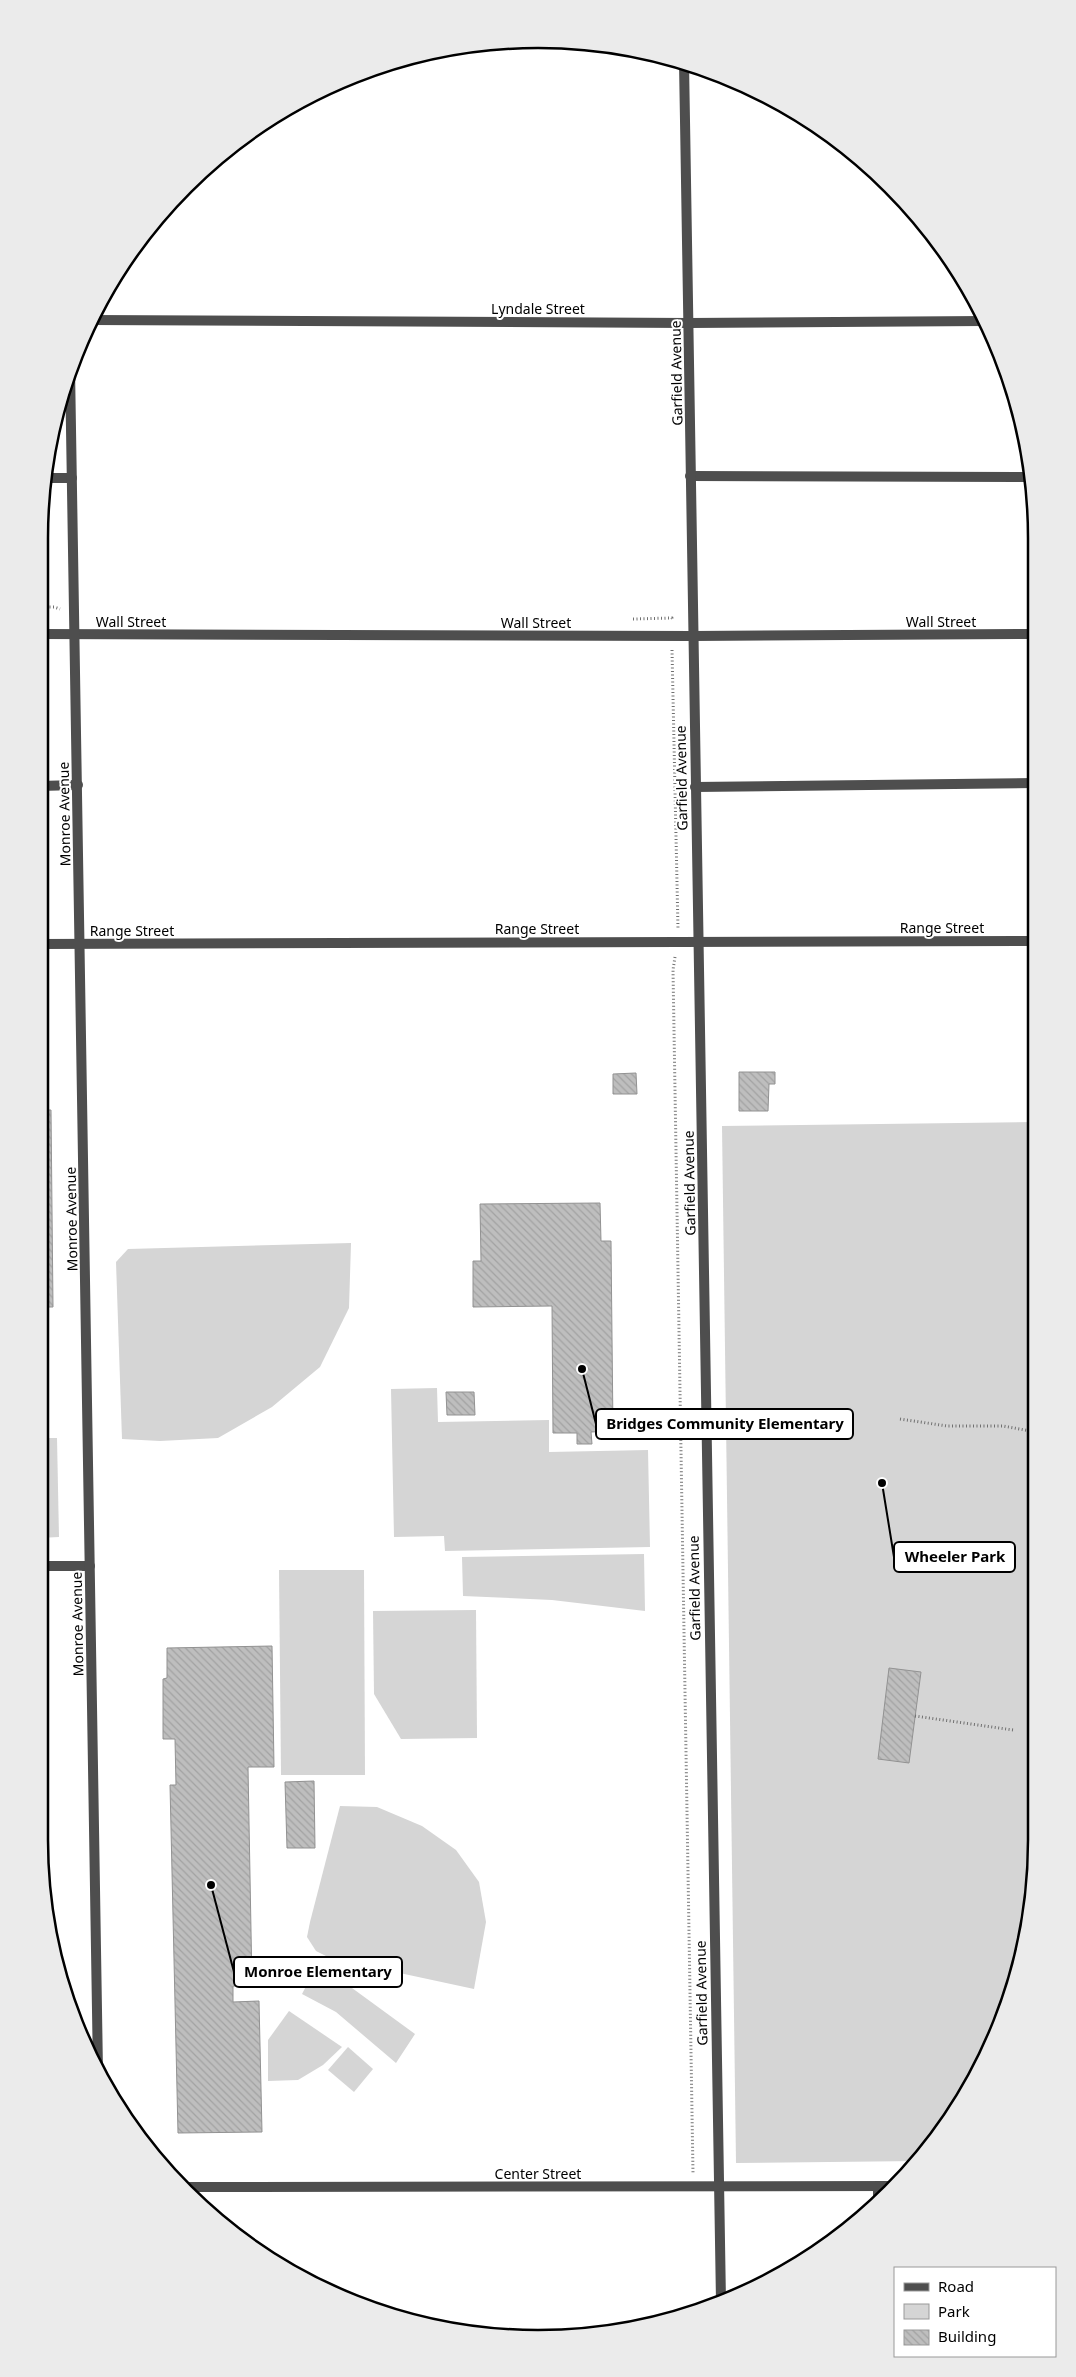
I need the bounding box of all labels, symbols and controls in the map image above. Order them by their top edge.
street label: Lyndale Street [491,299,585,318]
street label: Garfield Avenue [666,320,686,426]
street label: Wall Street [96,612,166,631]
street label: Wall Street [906,612,976,631]
street label: Wall Street [501,613,571,632]
street label: Garfield Avenue [671,725,691,831]
street label: Monroe Avenue [54,761,74,866]
street label: Range Street [900,918,984,937]
street label: Range Street [495,919,579,938]
street label: Range Street [90,921,174,940]
street label: Garfield Avenue [679,1130,699,1236]
street label: Monroe Avenue [61,1166,81,1271]
callout: Bridges Community Elementary [596,1409,853,1439]
text: Bridges Community Elementary [606,1413,844,1433]
street label: Garfield Avenue [684,1535,704,1641]
callout: Wheeler Park [894,1542,1015,1572]
text: Wheeler Park [905,1546,1006,1566]
street label: Monroe Avenue [67,1571,87,1676]
street label: Garfield Avenue [691,1940,711,2046]
callout: Monroe Elementary [234,1957,402,1987]
text: Monroe Elementary [244,1961,392,1981]
street label: Center Street [495,2164,581,2183]
legend [894,2267,1056,2357]
text: Road [938,2276,974,2296]
text: Park [938,2301,970,2321]
text: Building [938,2326,996,2346]

